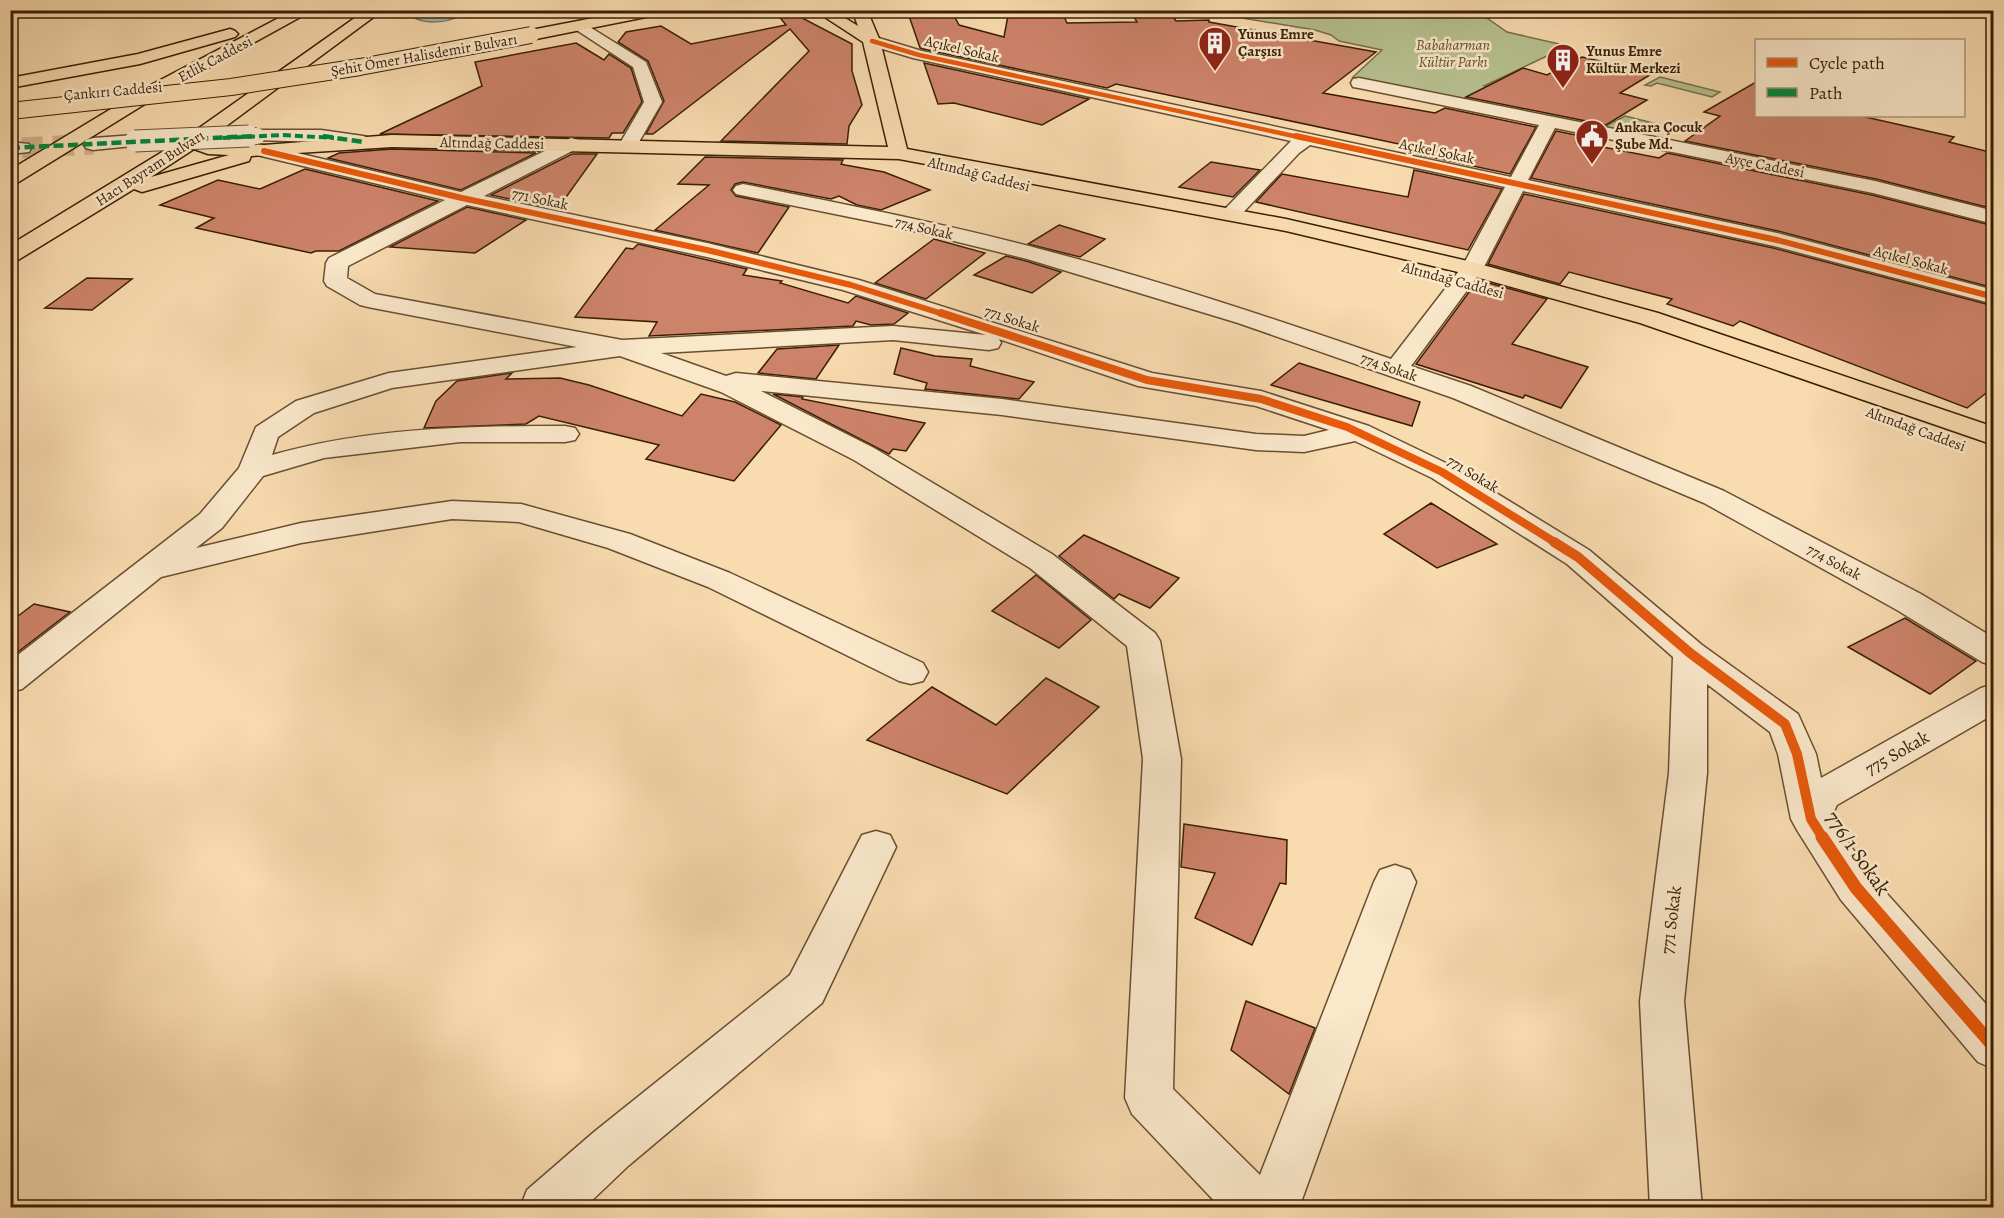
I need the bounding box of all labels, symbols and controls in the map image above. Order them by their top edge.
place label: Yunus Emre Çarşısı [1237,24,1314,61]
building icon: Yunus Emre Çarşısı [1197,25,1233,72]
street label: Şehit Ömer Halisdemir Bulvarı [329,29,519,81]
street label: Açıkel Sokak [922,30,1002,67]
street label: Etlik Caddesi [174,31,256,87]
park label: Babaharman Kültür Parkı [1416,35,1490,72]
legend [1755,39,1965,117]
place label: Yunus Emre Kültür Merkezi [1585,41,1681,78]
building icon: Yunus Emre Kültür Merkezi [1545,42,1581,89]
text: Cycle path [1809,51,1885,75]
street label: Çankırı Caddesi [63,77,163,105]
text: Path [1809,81,1843,105]
place label: Ankara Çocuk Şube Md. [1614,117,1703,154]
public building icon: Ankara Çocuk Şube Md. [1574,118,1610,165]
street label: Hacı Bayram Bulvarı [92,125,208,211]
street label: Altındağ Caddesi [439,132,544,154]
street label: Açıkel Sokak [1397,133,1477,169]
street label: Ayçe Caddesi [1723,147,1806,182]
street label: Altındağ Caddesi [925,151,1032,196]
street label: 771 Sokak [510,183,571,215]
street label: 774 Sokak [893,212,956,245]
street label: Açıkel Sokak [1871,240,1951,280]
street label: Altındağ Caddesi [1399,257,1506,303]
street label: 771 Sokak [982,301,1043,338]
street label: 774 Sokak [1358,348,1421,386]
street label: Altındağ Caddesi [1863,401,1969,456]
street label: 771 Sokak [1443,451,1503,498]
street label: 774 Sokak [1803,539,1865,585]
street label: 775 Sokak [1860,725,1934,781]
street label: 776/1 Sokak [1819,805,1898,901]
street label: 771 Sokak [1655,884,1687,956]

